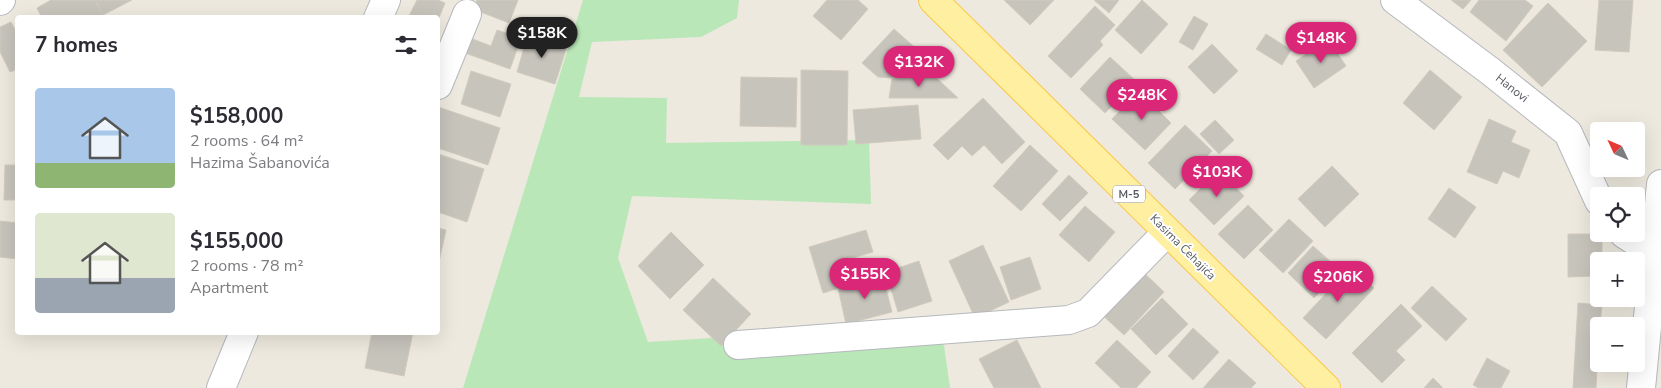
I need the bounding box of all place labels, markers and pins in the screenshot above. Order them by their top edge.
pin: $158K [507,17,577,59]
pin: $148K [1286,22,1356,64]
pin: $132K [884,46,954,88]
pin: $248K [1107,78,1177,121]
pin: $103K [1182,156,1252,198]
pin: $155K [830,258,900,300]
pin: $206K [1303,260,1373,303]

